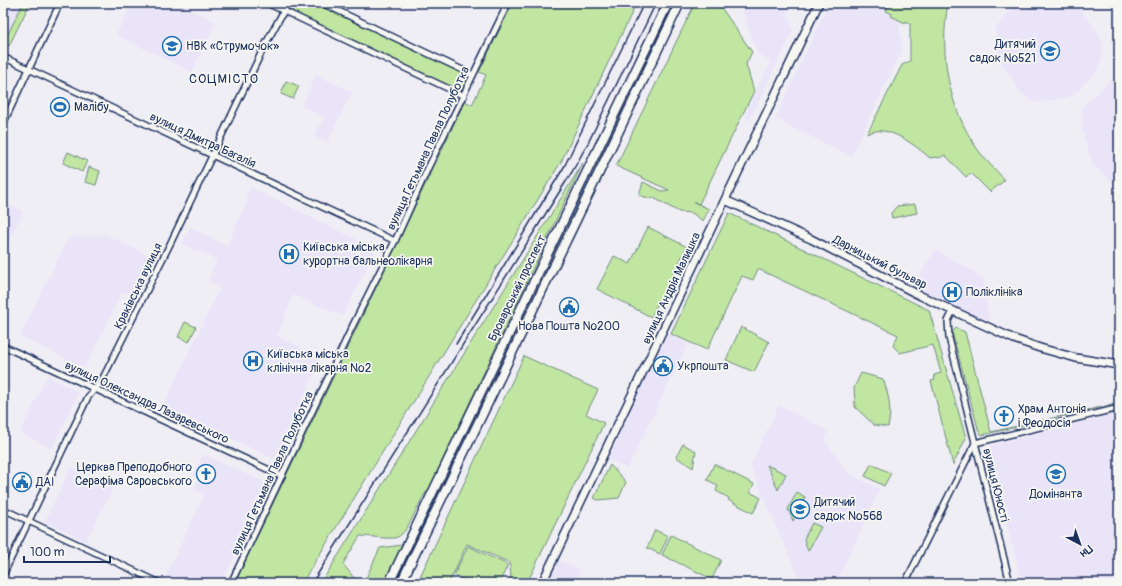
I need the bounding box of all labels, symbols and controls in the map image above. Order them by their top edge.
school or university icon: НВК «Струмочок» [161,35,183,57]
place label: Дитячий садок №521 [969,37,1036,66]
place label: НВК «Струмочок» [186,39,279,54]
school or university icon: Дитячий садок №521 [1039,40,1061,62]
street label: вулиця Гетьмана Павла Полуботка [384,64,473,232]
district label: СОЦМІСТО [189,71,259,87]
sports icon: Малібу [49,96,71,118]
place label: Малібу [74,100,109,115]
street label: вулиця Дмитра Багалія [147,109,259,172]
street label: вулиця Андрія Малишка [639,230,704,346]
street label: Дарницький бульвар [829,232,930,293]
street label: Броварський проспект [485,233,550,344]
street label: Краківська вулиця [111,240,166,332]
place label: Київська міська курортна бальнеолікарня [303,240,433,269]
hospital icon: Київська міська курортна бальнеолікарня [278,243,300,265]
hospital icon: Поліклініка [941,281,963,303]
place label: Поліклініка [966,285,1023,300]
public building icon: Нова Пошта №200 [558,296,580,318]
place label: Нова Пошта №200 [518,319,620,334]
place label: Київська міська клінічна лікарня №2 [267,347,372,376]
hospital icon: Київська міська клінічна лікарня №2 [242,350,264,372]
public building icon: Укрпошта [652,355,674,377]
street label: вулиця Олександра Лазаревського [62,358,232,447]
place label: Укрпошта [677,359,729,374]
street label: вулиця Гетьмана Павла Полуботка [228,389,317,557]
place label: Храм Антонія і Феодосія [1018,402,1087,431]
church icon: Храм Антонія і Феодосія [993,405,1015,427]
street label: вулиця Юності [979,447,1012,523]
place label: Церква Преподобного Серафіма Саровського [75,460,193,489]
church icon: Церква Преподобного Серафіма Саровського [195,463,217,485]
school or university icon: Домінанта [1045,463,1067,485]
public building icon: ДАІ [11,471,33,493]
place label: ДАІ [35,475,54,490]
place label: Домінанта [1029,487,1083,502]
place label: Дитячий садок №568 [813,495,882,524]
school or university icon: Дитячий садок №568 [789,498,811,520]
north arrow [1060,524,1100,564]
scale bar [24,538,110,564]
text: Пн [1077,542,1095,560]
text: 100 m [30,545,65,560]

